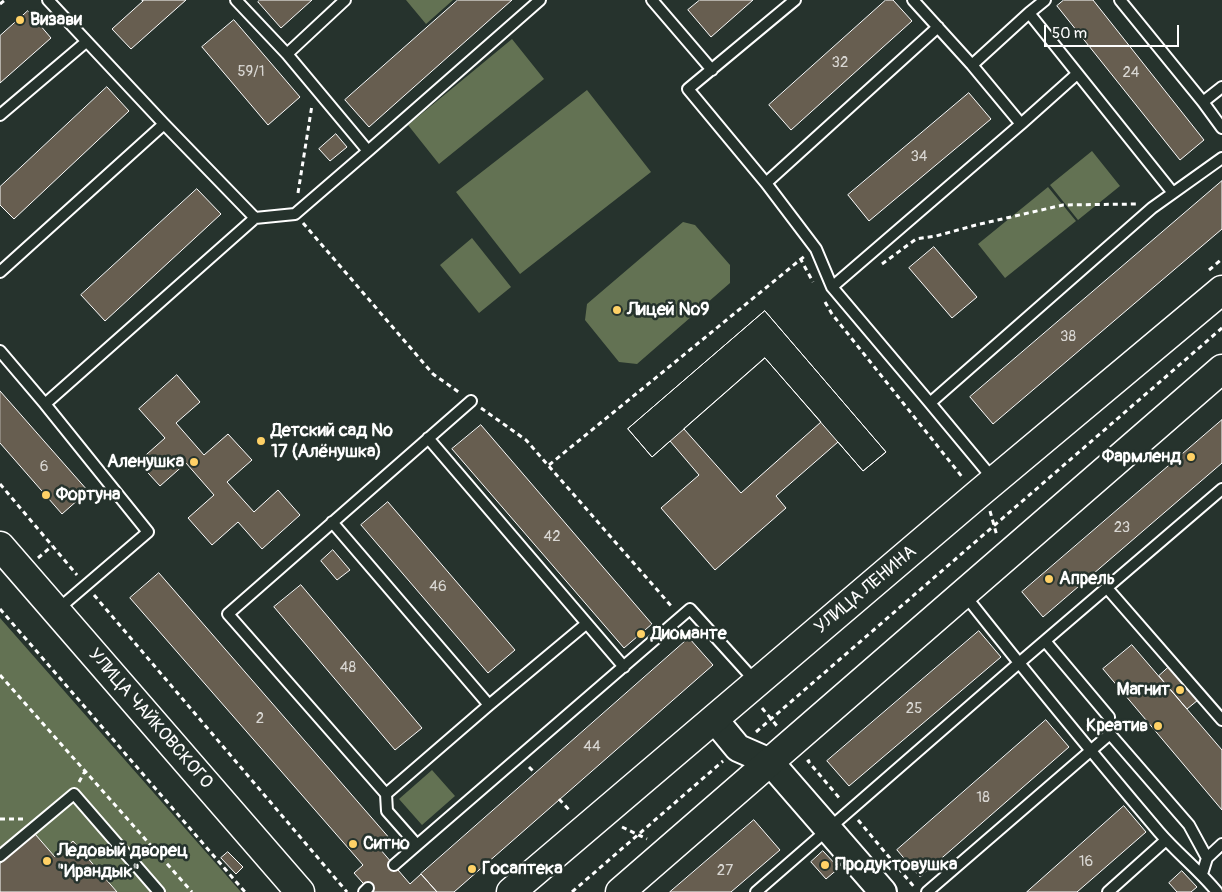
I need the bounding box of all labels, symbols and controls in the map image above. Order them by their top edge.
place label: Визави [30,9,82,31]
marker: Визави [14,14,26,26]
scale bar [1047,15,1182,47]
text: 50 m [1052,24,1087,43]
house number: 32 [832,54,848,72]
house number: 59/1 [237,63,265,81]
house number: 24 [1122,64,1140,82]
house number: 34 [910,148,928,166]
place label: Лицей №9 [627,299,710,321]
marker: Лицей №9 [611,304,623,316]
house number: 38 [1060,328,1076,346]
place label: Детский сад № 17 (Алёнушка) [271,420,393,462]
marker: Детский сад № 17 (Алёнушка) [255,435,267,447]
place label: Фармленд [1102,446,1181,468]
place label: Аленушка [107,451,184,473]
marker: Фармленд [1185,451,1197,463]
marker: Аленушка [188,456,200,468]
house number: 6 [40,458,48,476]
place label: Фортуна [56,484,120,506]
marker: Фортуна [40,489,52,501]
house number: 23 [1114,519,1130,537]
house number: 42 [543,528,561,546]
street label: УЛИЦА ЛЕНИНА [811,541,921,639]
place label: Апрель [1059,568,1115,590]
marker: Апрель [1043,573,1055,585]
house number: 46 [429,578,447,596]
place label: Диоманте [651,623,727,645]
marker: Диоманте [635,628,647,640]
street label: УЛИЦА ЧАЙКОВСКОГО [83,644,217,794]
house number: 48 [340,659,356,677]
place label: Магнит [1117,679,1170,701]
marker: Магнит [1174,684,1186,696]
house number: 25 [906,700,922,718]
house number: 2 [256,710,264,728]
place label: Креатив [1086,715,1148,737]
marker: Креатив [1152,720,1164,732]
house number: 44 [583,738,601,756]
house number: 18 [976,789,990,807]
place label: Ситно [363,833,410,855]
marker: Ситно [347,838,359,850]
place label: Ледовый дворец "Ирандык" [57,840,188,882]
house number: 16 [1079,853,1093,871]
place label: Продуктовушка [835,854,957,876]
marker: Ледовый дворец "Ирандык" [41,855,53,867]
place label: Госаптека [482,858,563,880]
marker: Продуктовушка [819,859,831,871]
house number: 27 [717,862,733,880]
marker: Госаптека [466,863,478,875]

